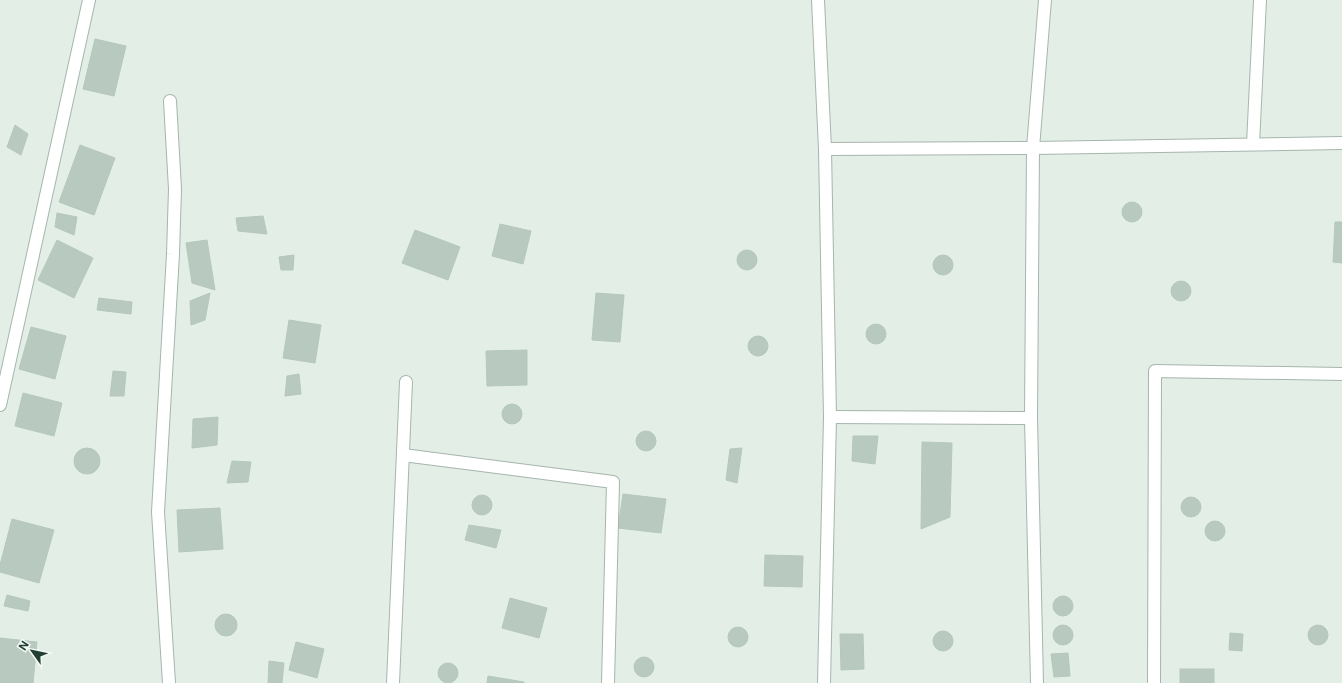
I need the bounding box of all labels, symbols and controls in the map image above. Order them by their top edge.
north arrow [12,631,52,671]
text: N [15,638,32,653]

